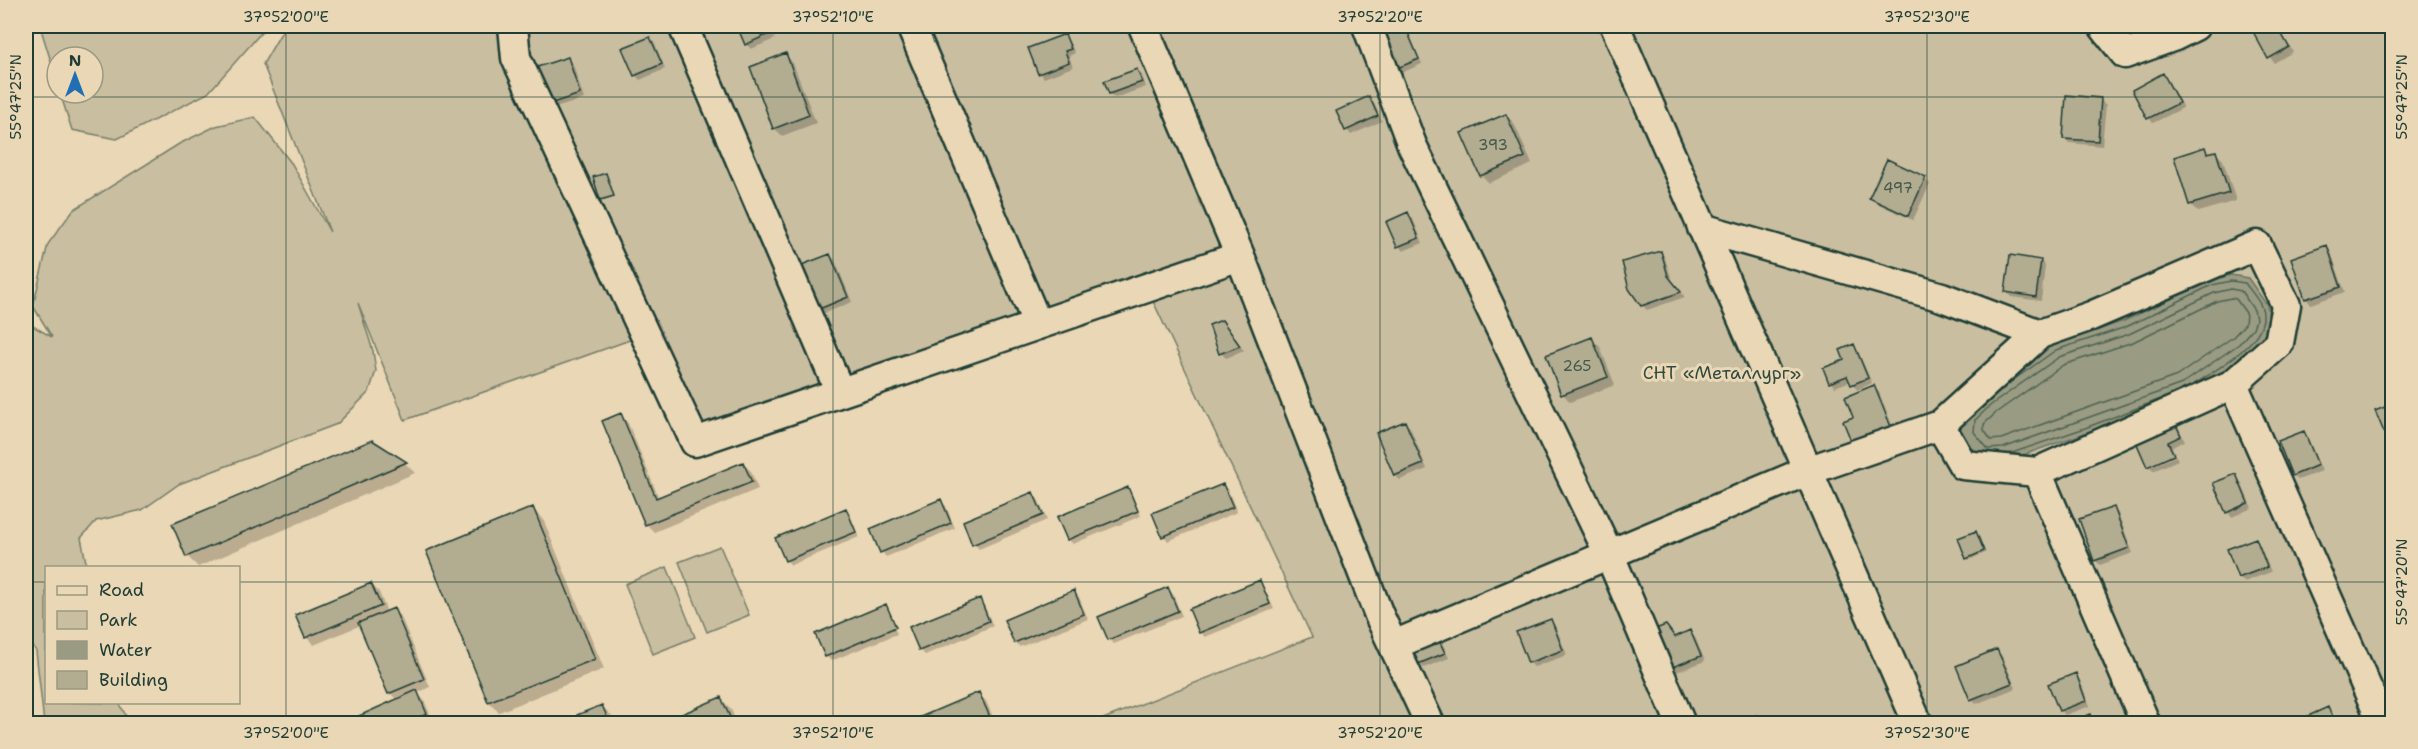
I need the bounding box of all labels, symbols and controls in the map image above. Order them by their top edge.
text: 37°52'00"E [243,7,329,27]
text: 37°52'10"E [792,7,874,27]
text: 37°52'20"E [1337,7,1423,27]
text: 37°52'30"E [1884,7,1970,27]
north arrow [45,45,105,105]
text: N [69,50,81,71]
text: 55°47'25"N [6,54,26,140]
text: 55°47'25"N [2392,54,2412,140]
house number: 393 [1478,135,1508,155]
house number: 497 [1883,178,1913,198]
house number: 265 [1563,356,1591,376]
park label: СНТ «Металлург» [1643,361,1801,385]
text: 55°47'20"N [2392,539,2412,625]
legend [45,566,240,704]
text: Road [99,578,144,602]
text: Park [99,608,138,632]
text: Water [99,638,152,662]
text: Building [99,668,168,692]
text: 37°52'00"E [243,723,329,743]
text: 37°52'10"E [792,723,874,743]
text: 37°52'20"E [1337,723,1423,743]
text: 37°52'30"E [1884,723,1970,743]

